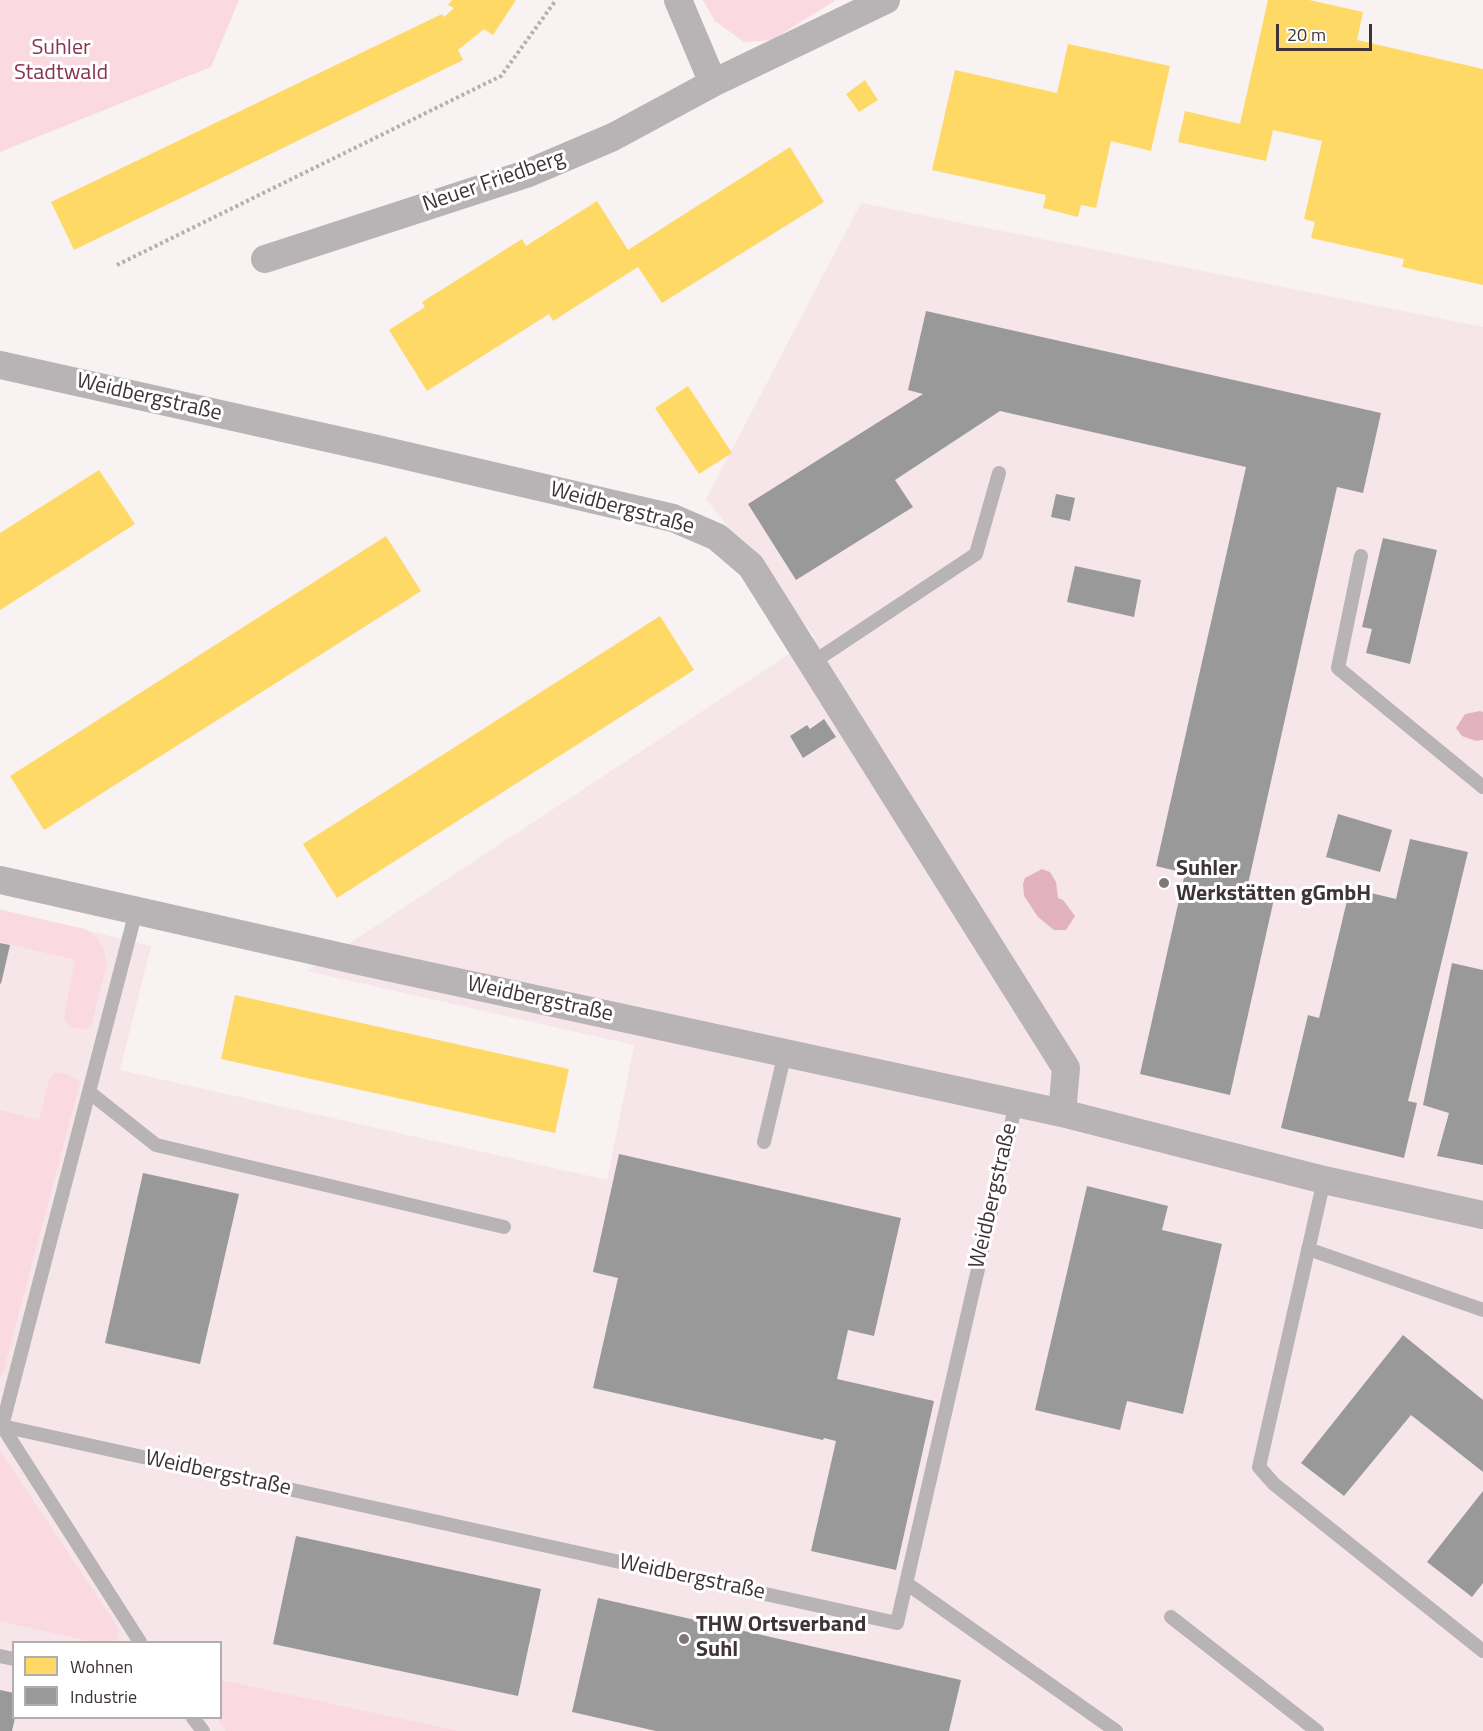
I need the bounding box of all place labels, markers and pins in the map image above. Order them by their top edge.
place label: Suhler Werkstätten gGmbH [1176,857,1371,908]
marker: Suhler Werkstätten gGmbH [1157,876,1171,890]
place label: THW Ortsverband Suhl [696,1613,866,1664]
marker: THW Ortsverband Suhl [677,1632,691,1646]

